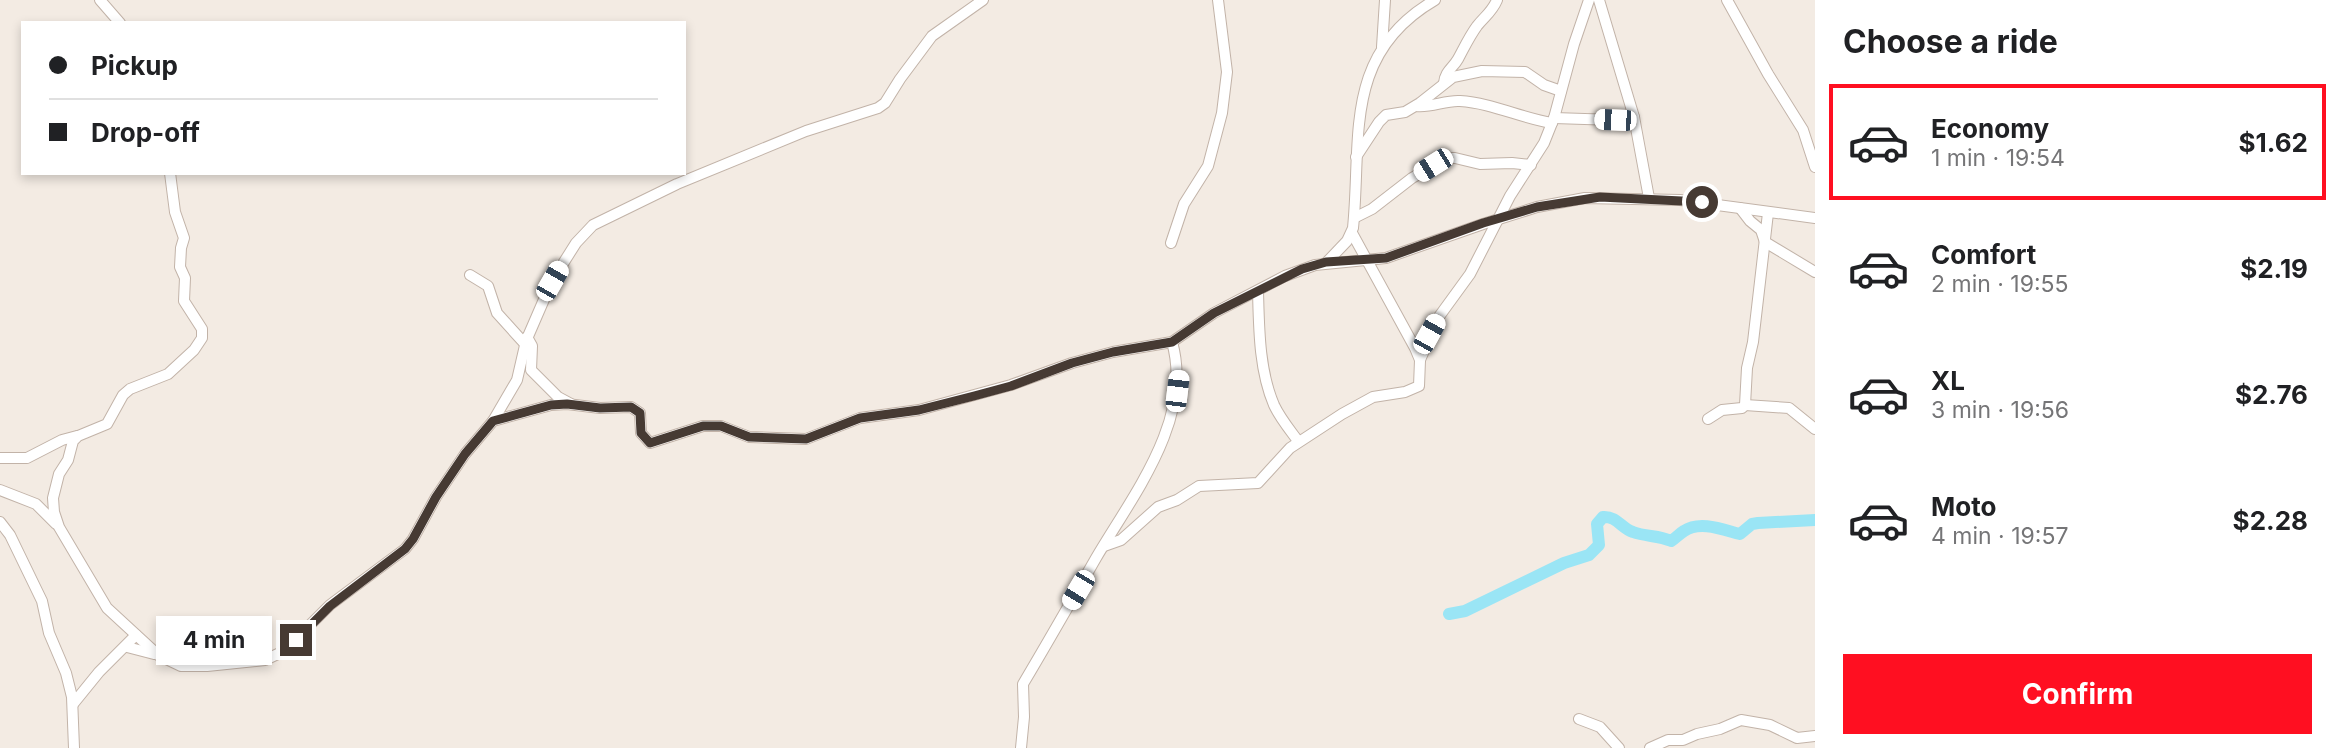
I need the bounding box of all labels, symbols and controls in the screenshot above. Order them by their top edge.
text: Choose a ride [1843,22,2058,61]
text: Pickup [91,50,178,81]
car [1594,109,1637,131]
icon: car [1847,111,1910,174]
text: Economy [1931,113,2049,144]
text: Drop-off [91,117,200,148]
text: $1.62 [2239,127,2308,158]
text: 1 min · 19:54 [1931,144,2065,172]
car [1410,145,1457,185]
route start [1686,186,1718,218]
icon: car [1847,237,1910,300]
text: Comfort [1931,239,2036,270]
text: $2.19 [2240,253,2308,284]
car [533,258,572,304]
text: 2 min · 19:55 [1931,270,2069,298]
car [1410,311,1449,357]
icon: car [1847,363,1910,426]
text: XL [1931,365,1965,396]
car [1165,369,1190,413]
text: $2.76 [2235,379,2308,410]
text: 3 min · 19:56 [1931,396,2069,424]
icon: car [1847,489,1910,552]
text: Moto [1931,491,1996,522]
text: $2.28 [2233,505,2308,536]
text: 4 min · 19:57 [1931,522,2068,550]
car [1059,567,1098,613]
callout: 4 min [156,616,272,664]
route end [280,624,312,656]
text: 4 min [183,626,245,654]
button: Confirm [1843,654,2312,734]

